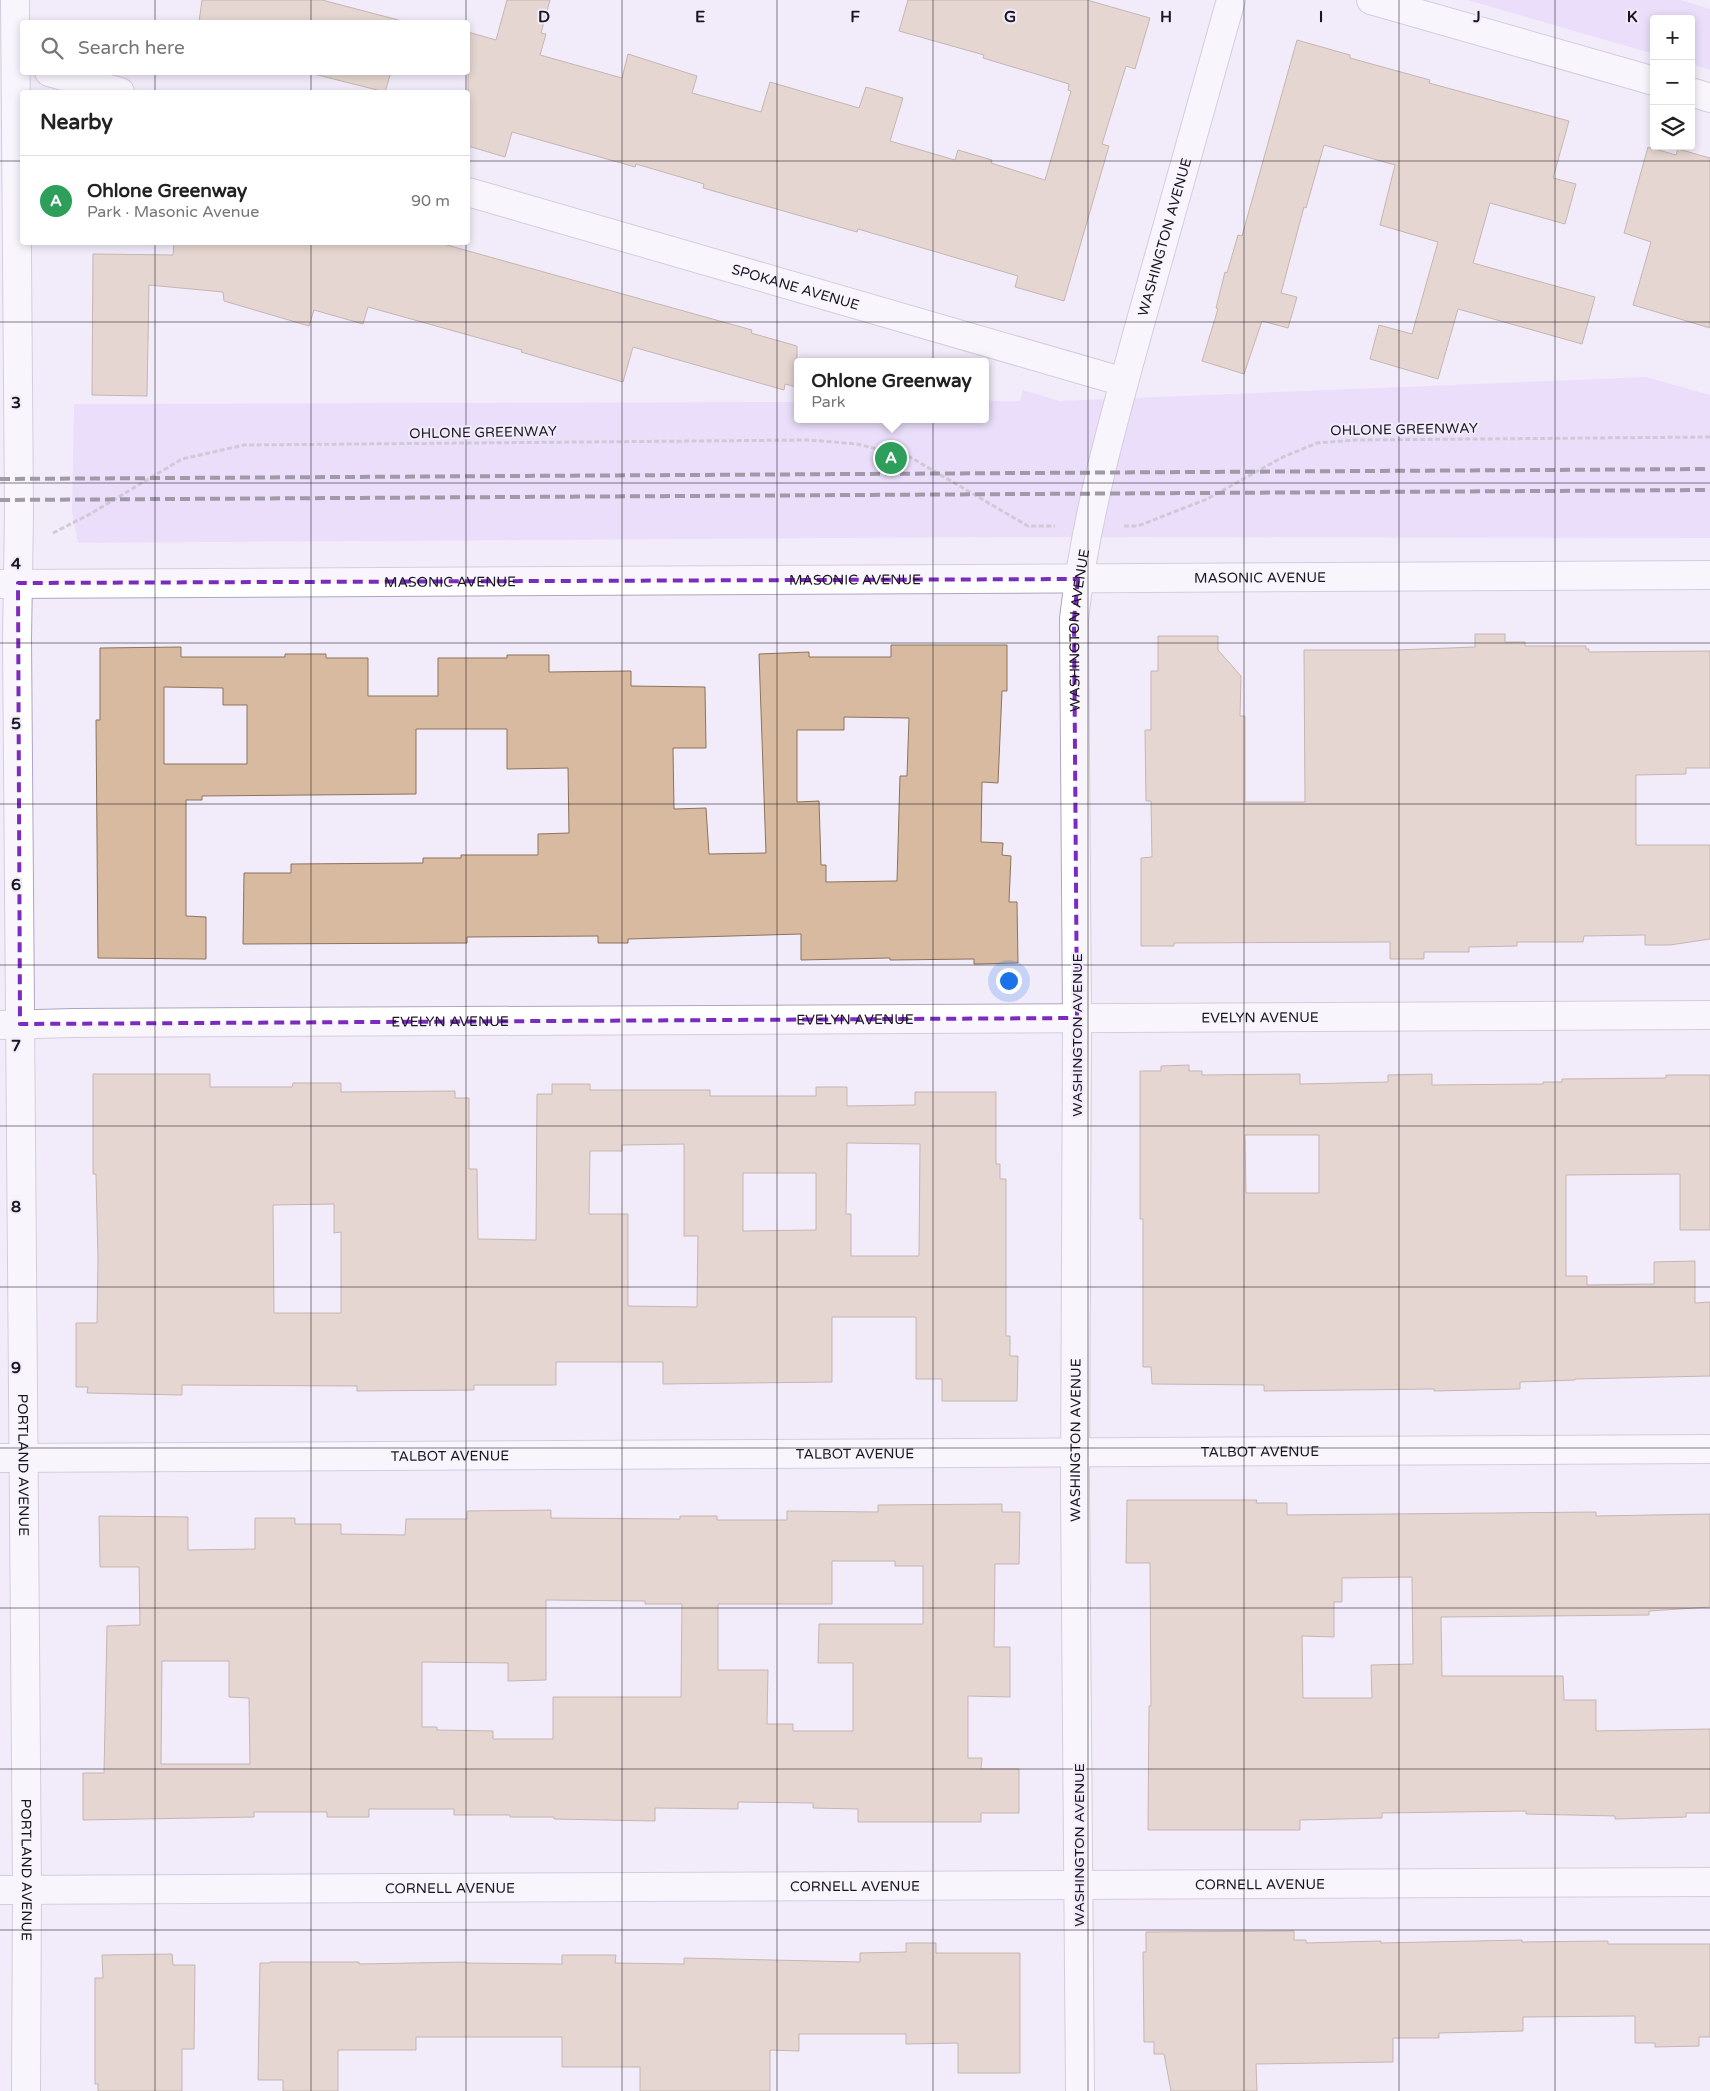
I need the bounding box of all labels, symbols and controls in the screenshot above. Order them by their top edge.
text: D [538,7,550,27]
text: E [695,7,705,27]
text: F [850,7,860,27]
text: G [1004,7,1016,27]
text: H [1160,7,1172,27]
text: I [1319,7,1323,27]
text: J [1472,7,1481,27]
text: K [1627,7,1638,27]
map controls [1650,15,1695,150]
button: + [1650,15,1695,60]
search box [20,20,470,75]
icon: search [38,34,66,62]
text: Search here [78,37,185,59]
button: − [1650,60,1695,105]
button: layers [1650,105,1695,150]
text: Nearby [40,110,113,135]
street label: WASHINGTON AVENUE [1135,156,1195,318]
text: Ohlone Greenway [87,180,247,202]
text: A [50,191,62,211]
text: 90 m [411,191,450,211]
text: Park · Masonic Avenue [87,202,259,222]
street label: SPOKANE AVENUE [730,261,861,314]
popup [794,358,989,423]
text: Ohlone Greenway [811,370,972,392]
text: Park [811,392,846,412]
text: 3 [11,393,21,413]
street label: OHLONE GREENWAY [1330,420,1478,439]
street label: OHLONE GREENWAY [409,423,557,442]
pin: A [875,439,907,477]
street label: WASHINGTON AVENUE [1066,548,1093,712]
text: 4 [11,554,21,574]
street label: MASONIC AVENUE [1194,569,1326,587]
street label: MASONIC AVENUE [789,571,921,589]
street label: MASONIC AVENUE [384,573,516,591]
text: 5 [11,714,21,734]
text: 6 [11,875,21,895]
street label: WASHINGTON AVENUE [1069,953,1086,1117]
your location [996,968,1022,994]
street label: EVELYN AVENUE [1201,1009,1319,1026]
street label: EVELYN AVENUE [796,1011,914,1028]
street label: EVELYN AVENUE [391,1013,509,1030]
text: 7 [11,1036,21,1056]
text: 8 [11,1197,21,1217]
text: 9 [11,1358,21,1378]
street label: WASHINGTON AVENUE [1067,1358,1085,1522]
street label: PORTLAND AVENUE [14,1394,32,1536]
street label: TALBOT AVENUE [1201,1443,1319,1461]
street label: TALBOT AVENUE [796,1445,914,1463]
street label: TALBOT AVENUE [391,1447,509,1465]
street label: WASHINGTON AVENUE [1071,1763,1088,1927]
street label: PORTLAND AVENUE [17,1799,35,1941]
street label: CORNELL AVENUE [1195,1876,1325,1893]
street label: CORNELL AVENUE [790,1878,920,1895]
street label: CORNELL AVENUE [385,1880,515,1897]

